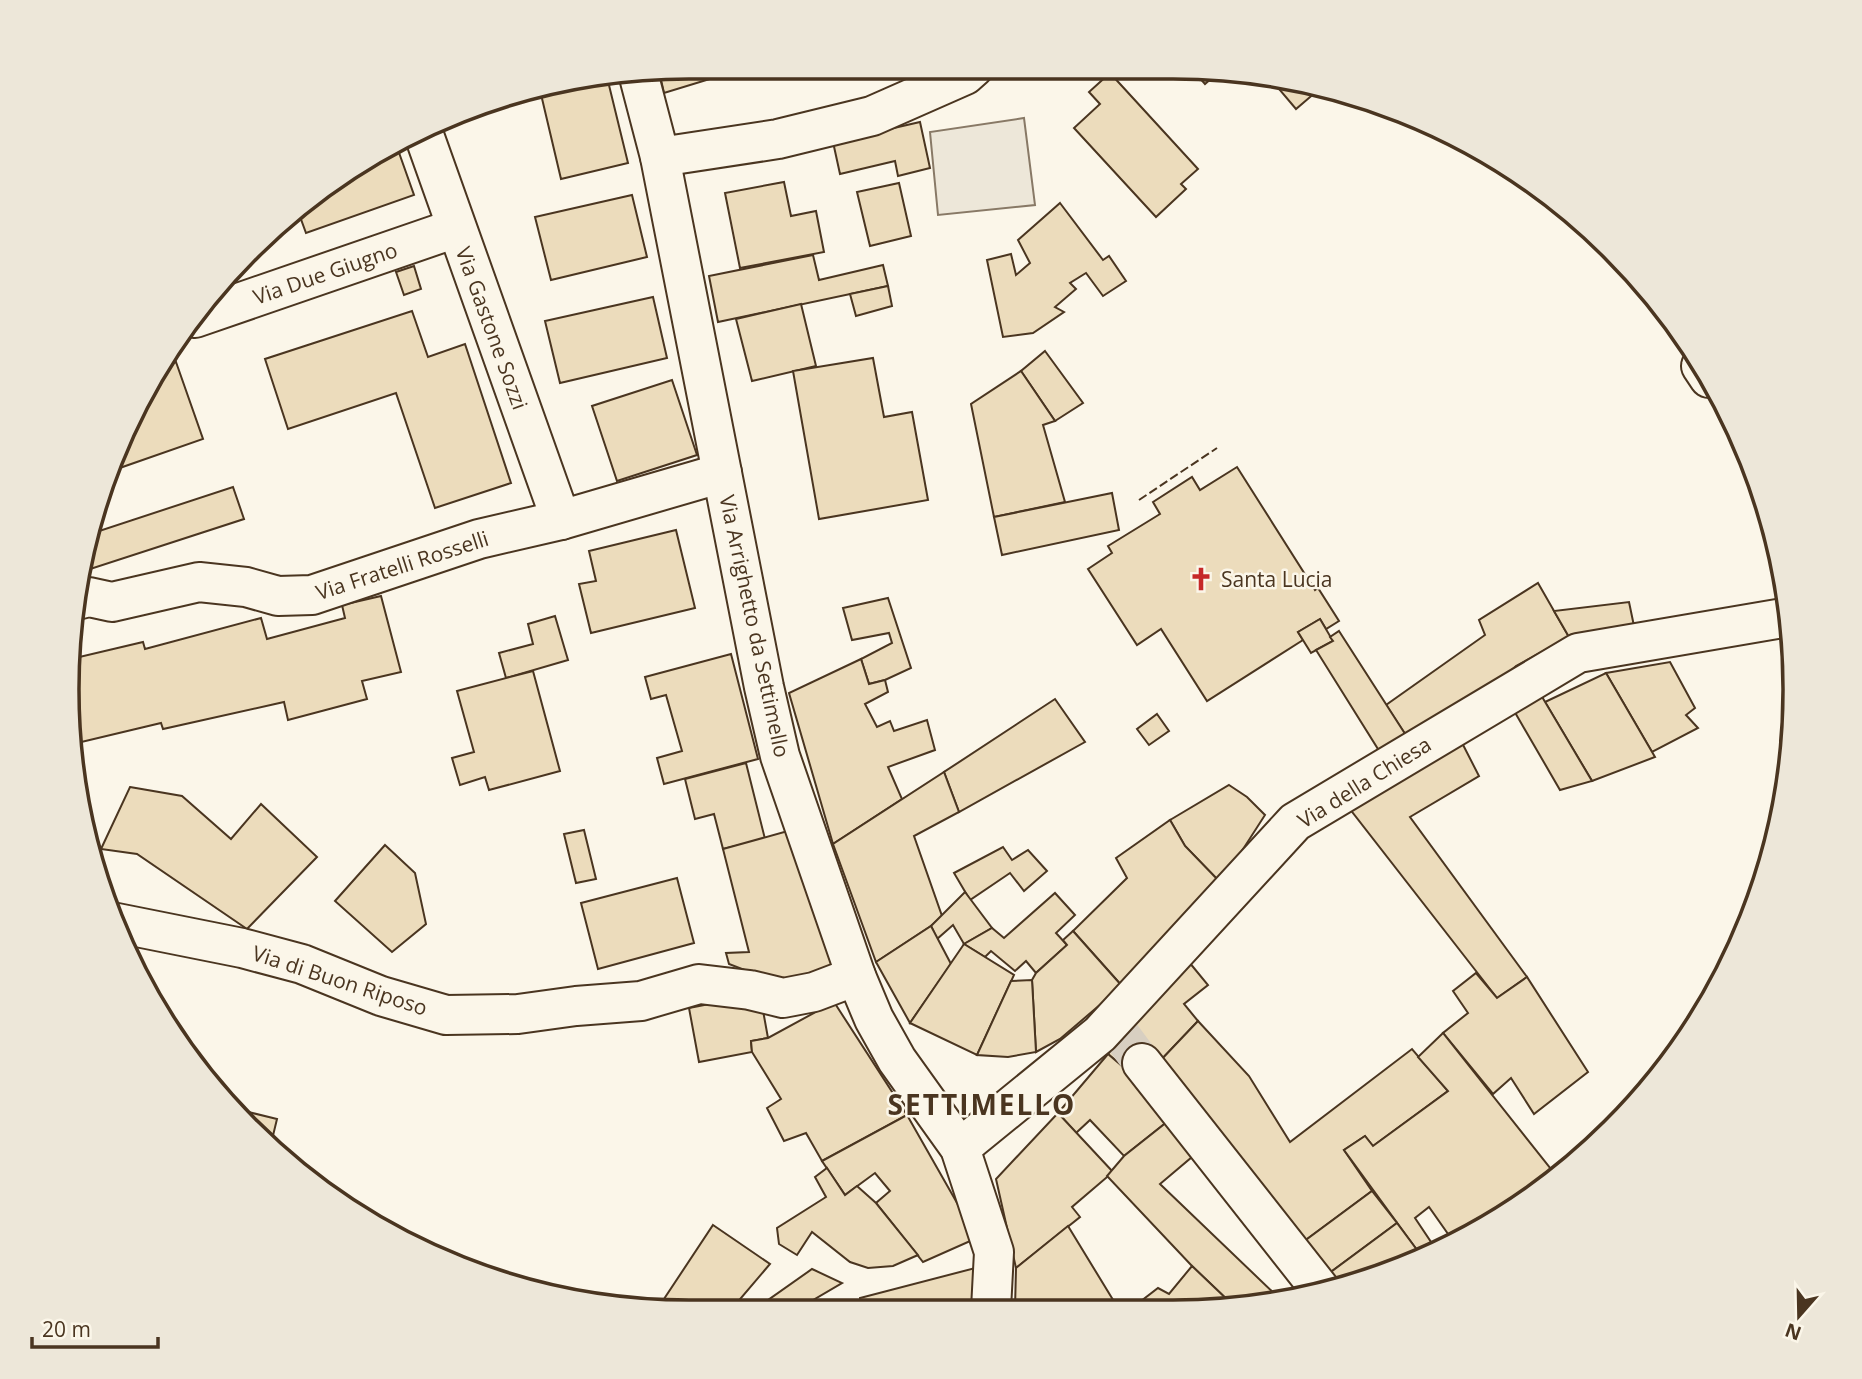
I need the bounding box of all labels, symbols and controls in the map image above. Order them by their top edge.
street label: Via Due Giugno [249,235,401,311]
street label: Via Gastone Sozzi [450,243,534,413]
street label: Via Arrighetto da Settimello [713,492,797,760]
street label: Via Fratelli Rosselli [312,524,492,606]
church icon: Santa Lucia [1187,565,1215,593]
place label: Santa Lucia [1221,565,1333,593]
street label: Via della Chiesa [1292,730,1436,834]
street label: Via di Buon Riposo [249,939,431,1021]
district label: SETTIMELLO [888,1085,1076,1123]
north arrow [1764,1281,1834,1351]
scale bar [32,1306,158,1350]
text: 20 m [42,1315,91,1343]
text: N [1781,1317,1805,1347]

